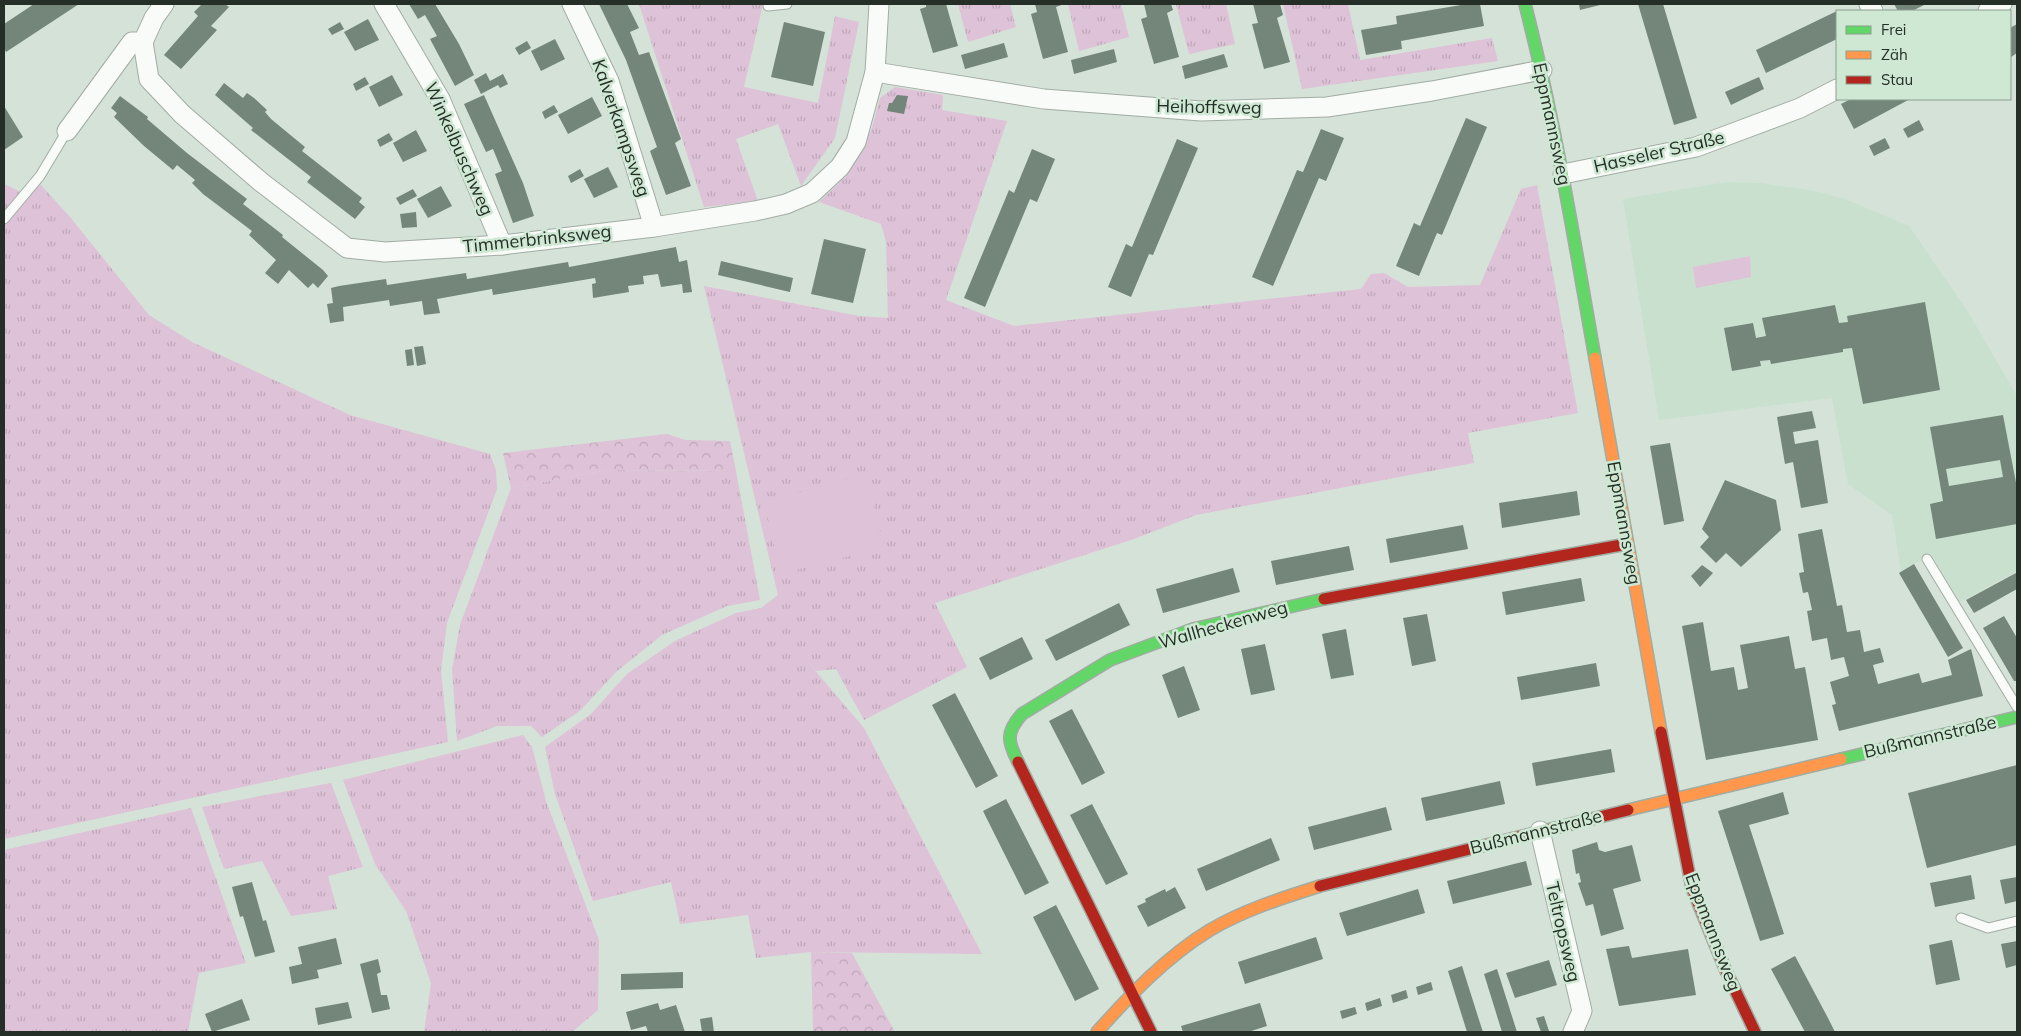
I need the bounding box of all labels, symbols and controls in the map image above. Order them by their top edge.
legend [1836,10,2011,100]
text: Frei [1881,20,1906,39]
text: Zäh [1881,45,1908,64]
street label: Kalverkampsweg [587,56,656,200]
street label: Eppmannsweg [1528,60,1577,187]
text: Stau [1881,70,1913,89]
street label: Winkelbuschweg [420,79,499,219]
street label: Heihoffsweg [1156,94,1262,119]
street label: Hasseler Straße [1591,125,1727,178]
street label: Timmerbrinksweg [462,219,612,258]
street label: Eppmannsweg [1602,459,1647,586]
street label: Wallheckenweg [1156,595,1290,654]
street label: Bußmannstraße [1861,710,1998,763]
street label: Bußmannstraße [1467,804,1604,859]
street label: Eppmannsweg [1680,869,1747,994]
street label: Teltropsweg [1541,879,1586,984]

